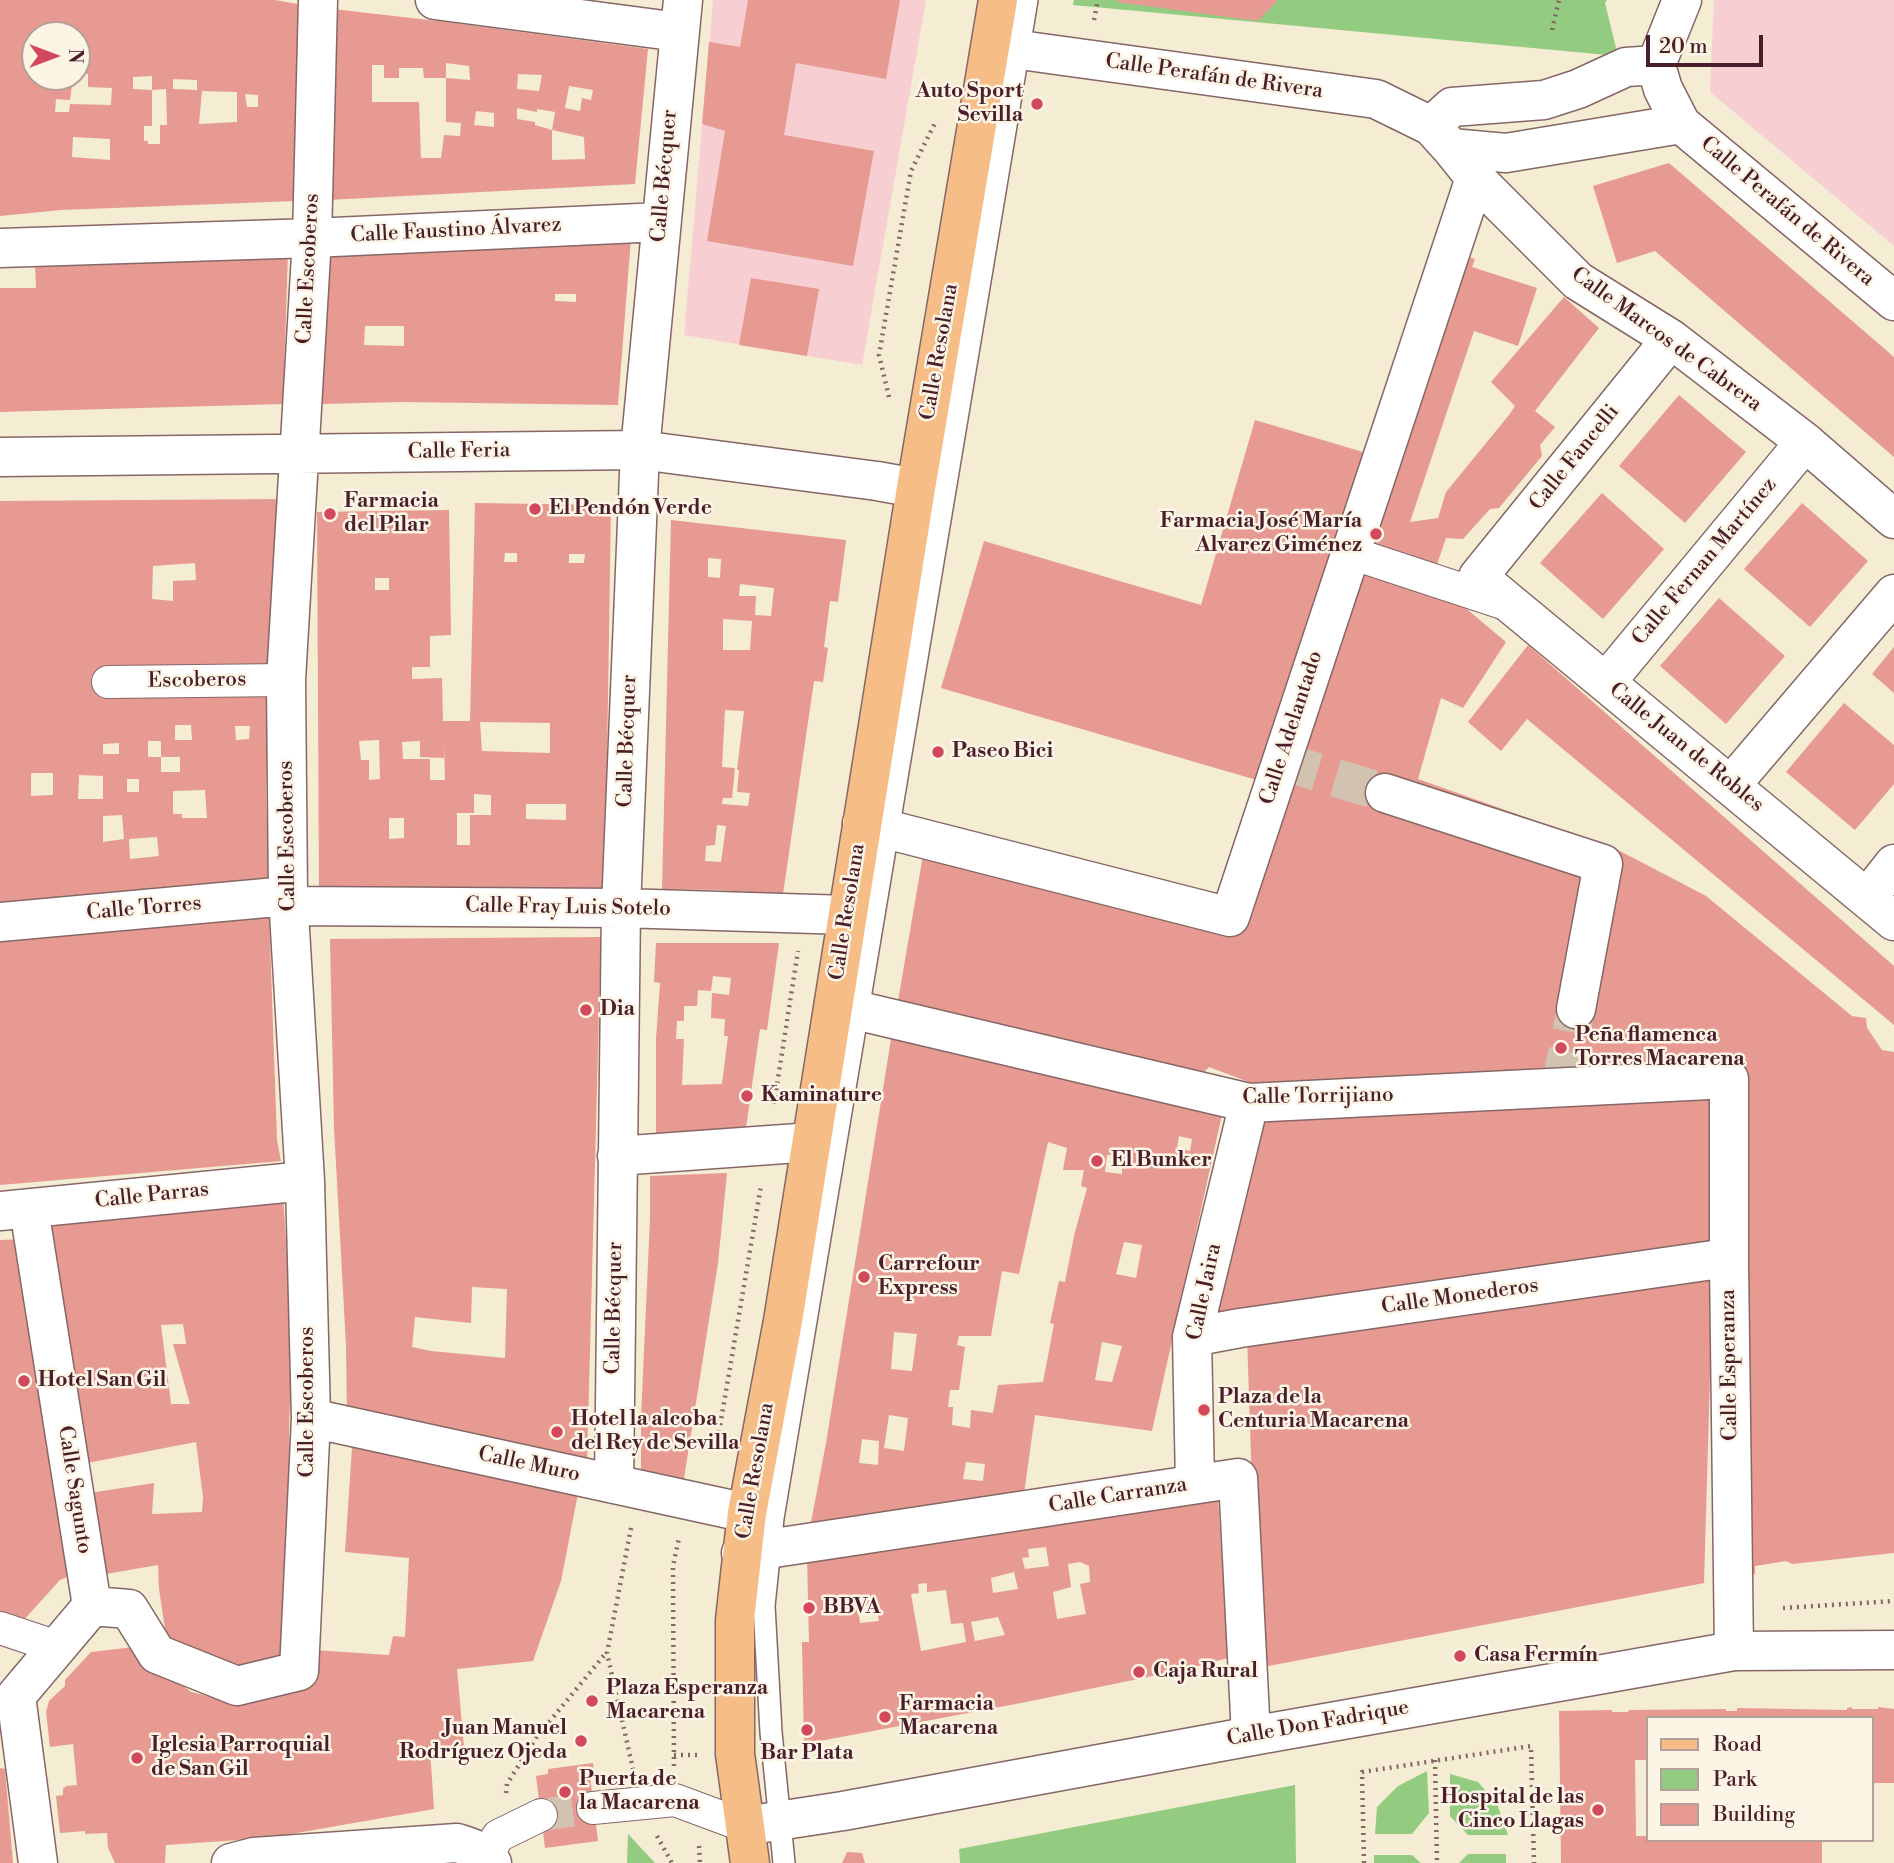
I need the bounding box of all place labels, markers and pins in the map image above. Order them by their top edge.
place label: Auto Sport Sevilla [916,79,1023,129]
marker: Auto Sport Sevilla [1029,96,1045,112]
place label: Farmacia del Pilar [344,489,439,539]
place label: El Pendón Verde [549,496,712,522]
marker: El Pendón Verde [527,501,543,517]
marker: Farmacia del Pilar [322,506,338,522]
place label: Farmacia José María Alvarez Giménez [1160,509,1362,559]
marker: Farmacia José María Alvarez Giménez [1368,526,1384,542]
place label: Paseo Bici [952,739,1053,765]
marker: Paseo Bici [930,744,946,760]
place label: Dia [600,997,635,1023]
marker: Dia [578,1002,594,1018]
place label: Peña flamenca Torres Macarena [1575,1023,1745,1073]
marker: Peña flamenca Torres Macarena [1553,1040,1569,1056]
place label: Kaminature [761,1083,882,1109]
marker: Kaminature [739,1088,755,1104]
place label: El Bunker [1111,1148,1212,1174]
marker: El Bunker [1089,1153,1105,1169]
place label: Carrefour Express [878,1252,980,1302]
marker: Carrefour Express [856,1269,872,1285]
place label: Hotel San Gil [38,1368,166,1394]
marker: Hotel San Gil [16,1373,32,1389]
place label: Plaza de la Centuria Macarena [1218,1385,1409,1435]
marker: Plaza de la Centuria Macarena [1196,1402,1212,1418]
place label: Hotel la alcoba del Rey de Sevilla [571,1407,739,1457]
marker: Hotel la alcoba del Rey de Sevilla [549,1424,565,1440]
place label: BBVA [823,1595,880,1621]
marker: BBVA [801,1600,817,1616]
place label: Casa Fermín [1474,1643,1598,1669]
marker: Casa Fermín [1452,1648,1468,1664]
place label: Caja Rural [1153,1659,1258,1685]
marker: Caja Rural [1131,1664,1147,1680]
place label: Plaza Esperanza Macarena [606,1676,768,1726]
place label: Farmacia Macarena [899,1692,998,1742]
marker: Plaza Esperanza Macarena [584,1693,600,1709]
marker: Farmacia Macarena [877,1709,893,1725]
place label: Juan Manuel Rodríguez Ojeda [399,1716,567,1766]
marker: Bar Plata [799,1722,815,1738]
place label: Iglesia Parroquial de San Gil [151,1733,330,1783]
marker: Juan Manuel Rodríguez Ojeda [573,1733,589,1749]
place label: Bar Plata [760,1741,854,1767]
marker: Iglesia Parroquial de San Gil [129,1750,145,1766]
place label: Puerta de la Macarena [579,1767,700,1817]
marker: Puerta de la Macarena [557,1784,573,1800]
place label: Hospital de las Cinco Llagas [1440,1785,1584,1835]
marker: Hospital de las Cinco Llagas [1590,1802,1606,1818]

